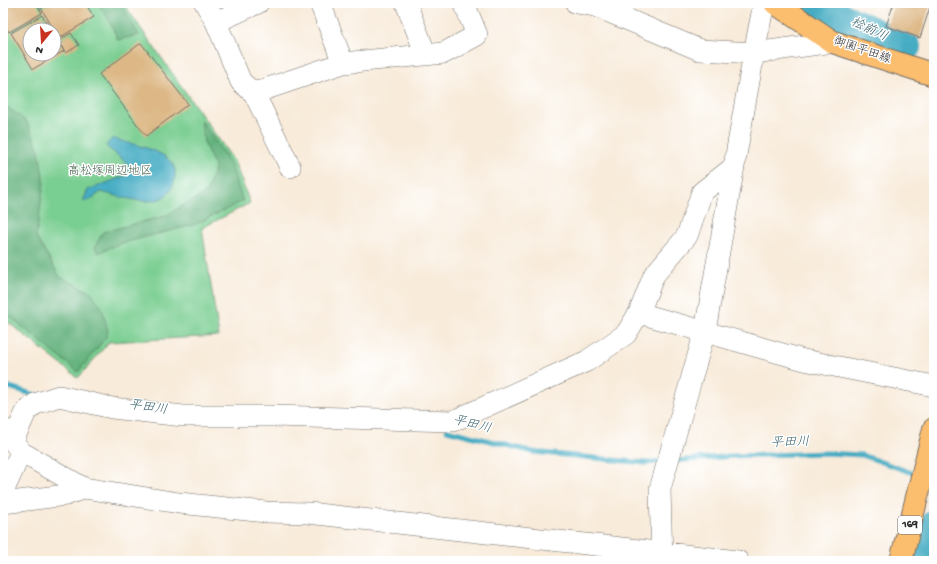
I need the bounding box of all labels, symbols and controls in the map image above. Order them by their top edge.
water label: 桧前川 [848,14,890,45]
north arrow [22,22,62,62]
street label: 御園平田線 [831,34,893,67]
text: N [34,43,45,56]
park label: 高松塚周辺地区 [68,164,152,179]
water label: 平田川 [128,398,168,418]
water label: 平田川 [451,413,493,437]
water label: 平田川 [770,435,810,451]
road number: 169 [898,516,922,534]

